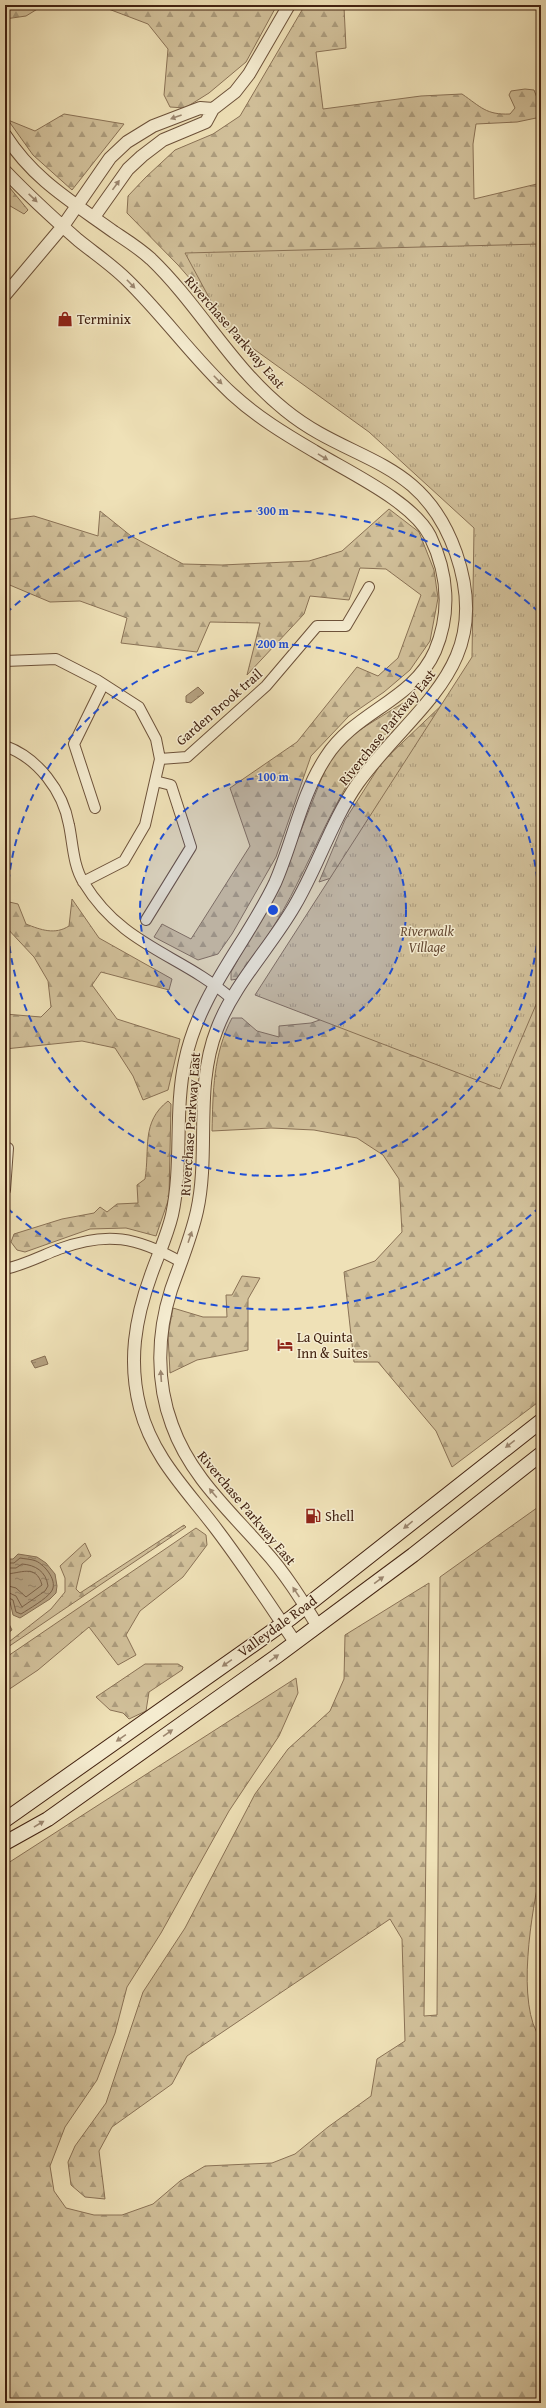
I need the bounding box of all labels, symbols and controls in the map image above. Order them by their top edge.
one-way arrow [169,115,181,121]
one-way arrow [112,180,120,190]
one-way arrow [28,194,38,203]
street label: Riverchase Parkway East [180,271,290,393]
one-way arrow [126,279,136,289]
place label: Terminix [77,309,132,329]
shop icon: Terminix [56,310,74,328]
one-way arrow [213,375,223,385]
one-way arrow [317,453,328,460]
text: 300 m [257,502,290,519]
text: 200 m [257,635,290,652]
street label: Garden Brook trail [171,664,267,750]
street label: Riverchase Parkway East [334,665,440,789]
text: 100 m [257,768,290,785]
centre of rings [266,903,280,917]
park label: Riverwalk Village [399,921,454,957]
street label: Riverchase Parkway East [175,1051,205,1197]
one-way arrow [187,1230,193,1242]
place label: La Quinta Inn & Suites [297,1327,368,1363]
hotel icon: La Quinta Inn & Suites [276,1336,294,1354]
one-way arrow [158,1370,165,1382]
one-way arrow [505,1440,515,1448]
street label: Riverchase Parkway East [193,1446,301,1570]
one-way arrow [208,1488,217,1498]
place label: Shell [325,1506,354,1526]
fuel station icon: Shell [304,1507,322,1525]
one-way arrow [403,1521,414,1530]
one-way arrow [373,1576,384,1584]
one-way arrow [292,1587,300,1598]
street label: Valleydale Road [233,1590,321,1662]
one-way arrow [269,1654,279,1662]
one-way arrow [221,1659,232,1667]
one-way arrow [163,1729,173,1737]
one-way arrow [115,1734,126,1742]
one-way arrow [33,1821,45,1828]

